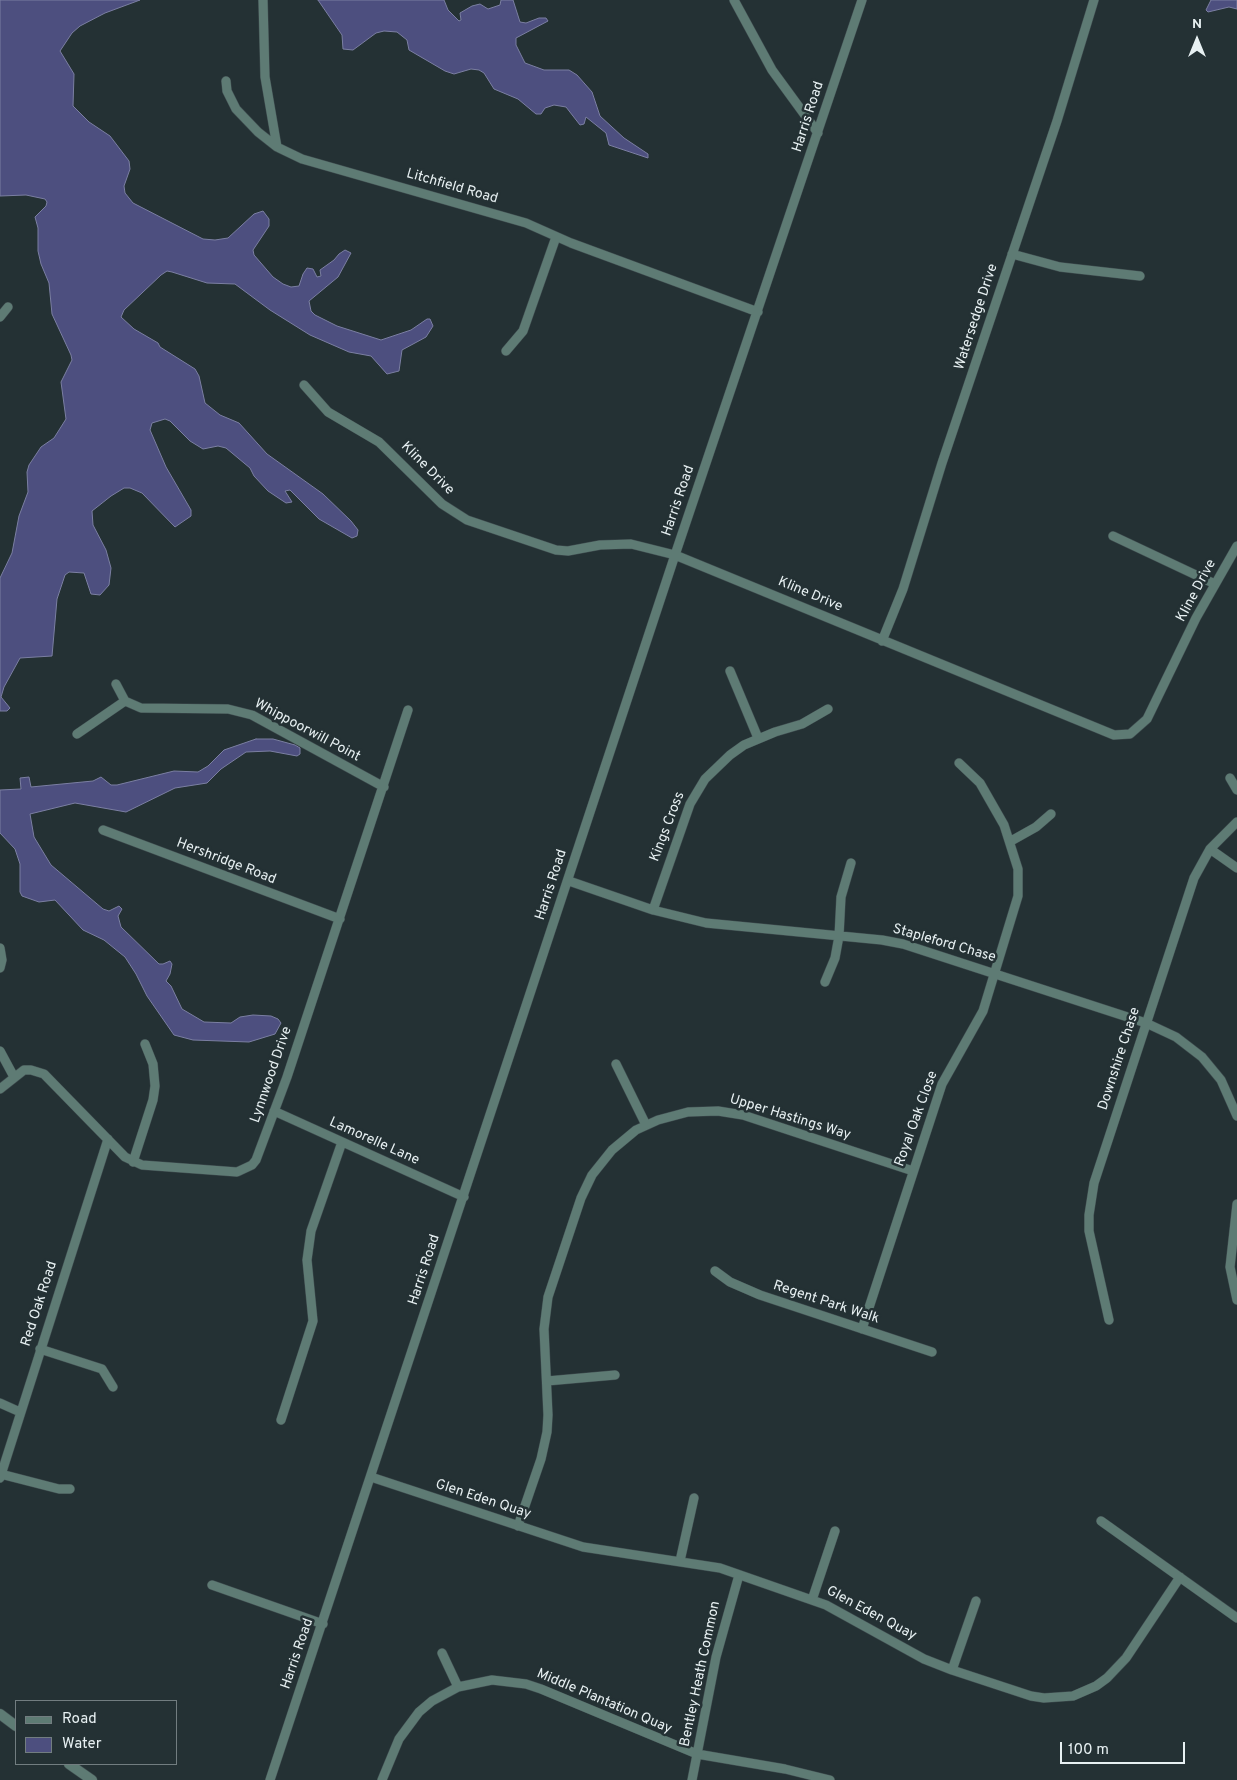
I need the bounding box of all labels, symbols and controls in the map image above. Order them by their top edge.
north arrow [1172,15,1222,65]
text: N [1192,16,1202,33]
street label: Harris Road [790,79,828,155]
street label: Litchfield Road [404,166,500,208]
street label: Watersedge Drive [952,262,1002,372]
street label: Kline Drive [397,439,457,499]
street label: Harris Road [659,464,699,538]
street label: Kline Drive [1173,557,1221,625]
street label: Kline Drive [775,574,845,616]
street label: Whippoorwill Point [251,696,363,766]
street label: Kings Cross [647,790,689,864]
street label: Hershridge Road [174,835,278,889]
street label: Harris Road [533,847,571,923]
street label: Stapleford Chase [891,921,997,967]
street label: Downshire Chase [1095,1005,1145,1113]
street label: Lynnwood Drive [248,1025,296,1125]
street label: Royal Oak Close [892,1069,942,1169]
street label: Upper Hastings Way [727,1092,853,1144]
street label: Lamorelle Lane [326,1115,422,1169]
street label: Harris Road [406,1232,444,1308]
street label: Red Oak Road [18,1259,62,1349]
street label: Regent Park Walk [771,1278,881,1328]
street label: Glen Eden Quay [433,1477,533,1523]
street label: Glen Eden Quay [823,1583,919,1645]
street label: Bentley Heath Common [677,1600,725,1748]
street label: Harris Road [278,1617,318,1691]
street label: Middle Plantation Quay [534,1666,674,1738]
legend [15,1700,178,1765]
text: Road [62,1710,97,1729]
scale bar [1062,1732,1187,1764]
text: Water [62,1735,101,1754]
text: 100 m [1068,1741,1109,1760]

